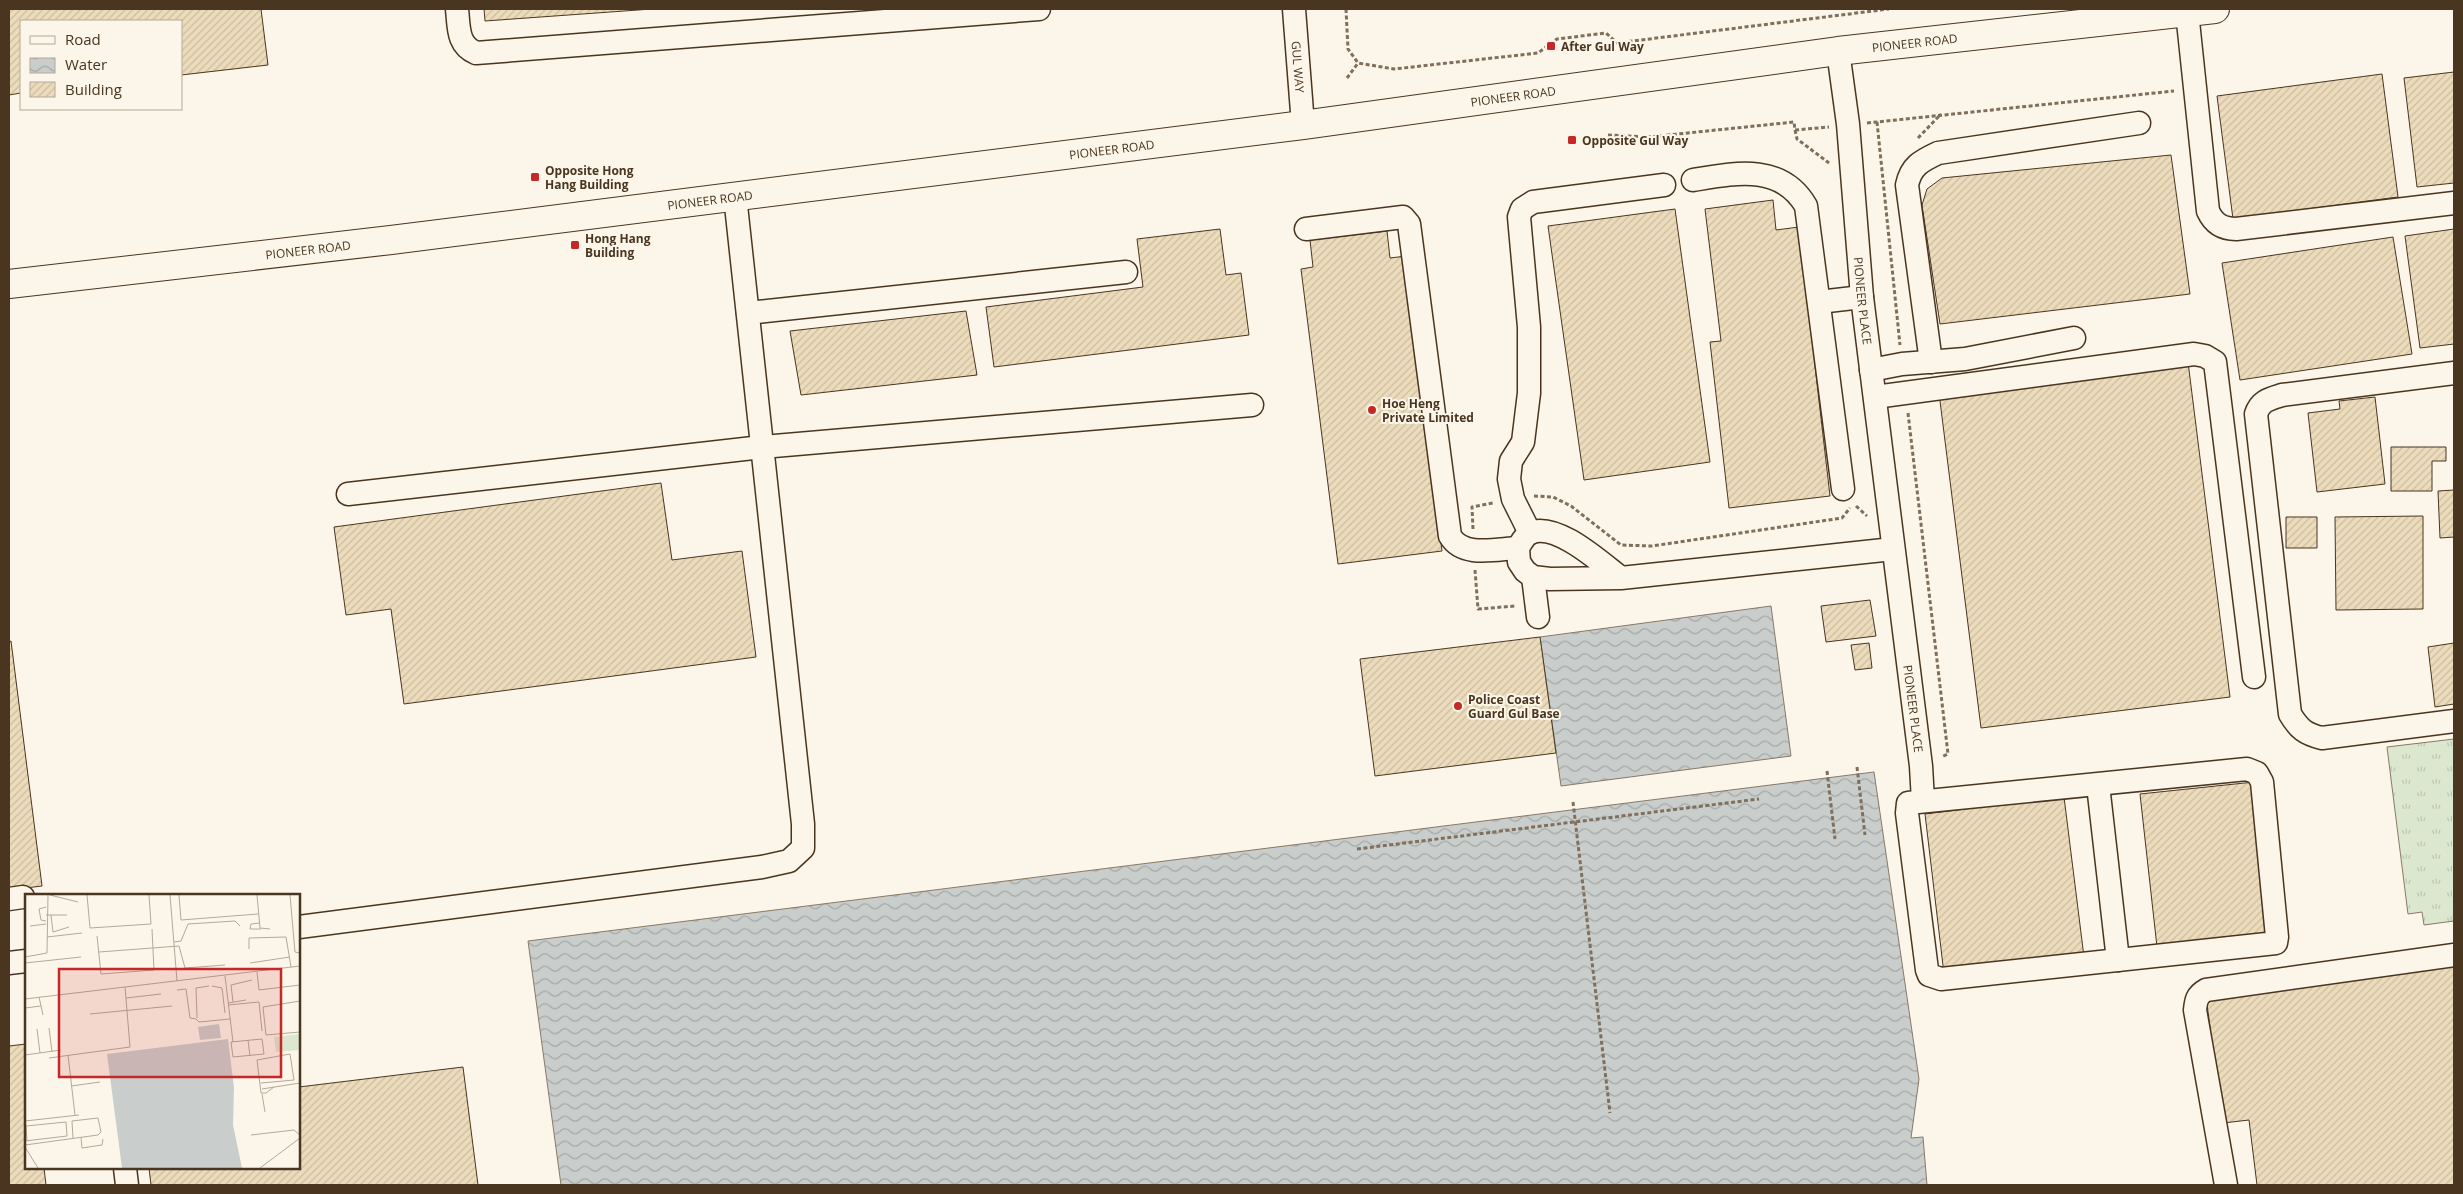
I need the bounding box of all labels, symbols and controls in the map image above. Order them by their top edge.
legend [20,20,182,110]
text: Road [65,29,101,49]
street label: PIONEER ROAD [1871,29,1958,56]
place label: After Gul Way [1561,38,1644,55]
street label: GUL WAY [1288,40,1309,94]
marker: After Gul Way [1545,40,1557,52]
text: Water [65,54,107,74]
text: Building [65,79,122,99]
street label: PIONEER ROAD [1470,82,1557,110]
place label: Opposite Gul Way [1582,132,1688,149]
marker: Opposite Gul Way [1566,134,1578,146]
street label: PIONEER ROAD [1068,135,1155,163]
place label: Opposite Hong Hang Building [545,162,634,193]
marker: Opposite Hong Hang Building [529,171,541,183]
street label: PIONEER ROAD [666,186,754,214]
place label: Hong Hang Building [585,230,651,261]
street label: PIONEER ROAD [264,236,352,263]
marker: Hong Hang Building [569,239,581,251]
street label: PIONEER PLACE [1850,256,1876,346]
place label: Hoe Heng Private Limited [1382,395,1474,426]
marker: Hoe Heng Private Limited [1366,404,1378,416]
street label: PIONEER PLACE [1900,664,1928,753]
place label: Police Coast Guard Gul Base [1468,691,1560,722]
marker: Police Coast Guard Gul Base [1452,700,1464,712]
inset map [25,894,300,1169]

